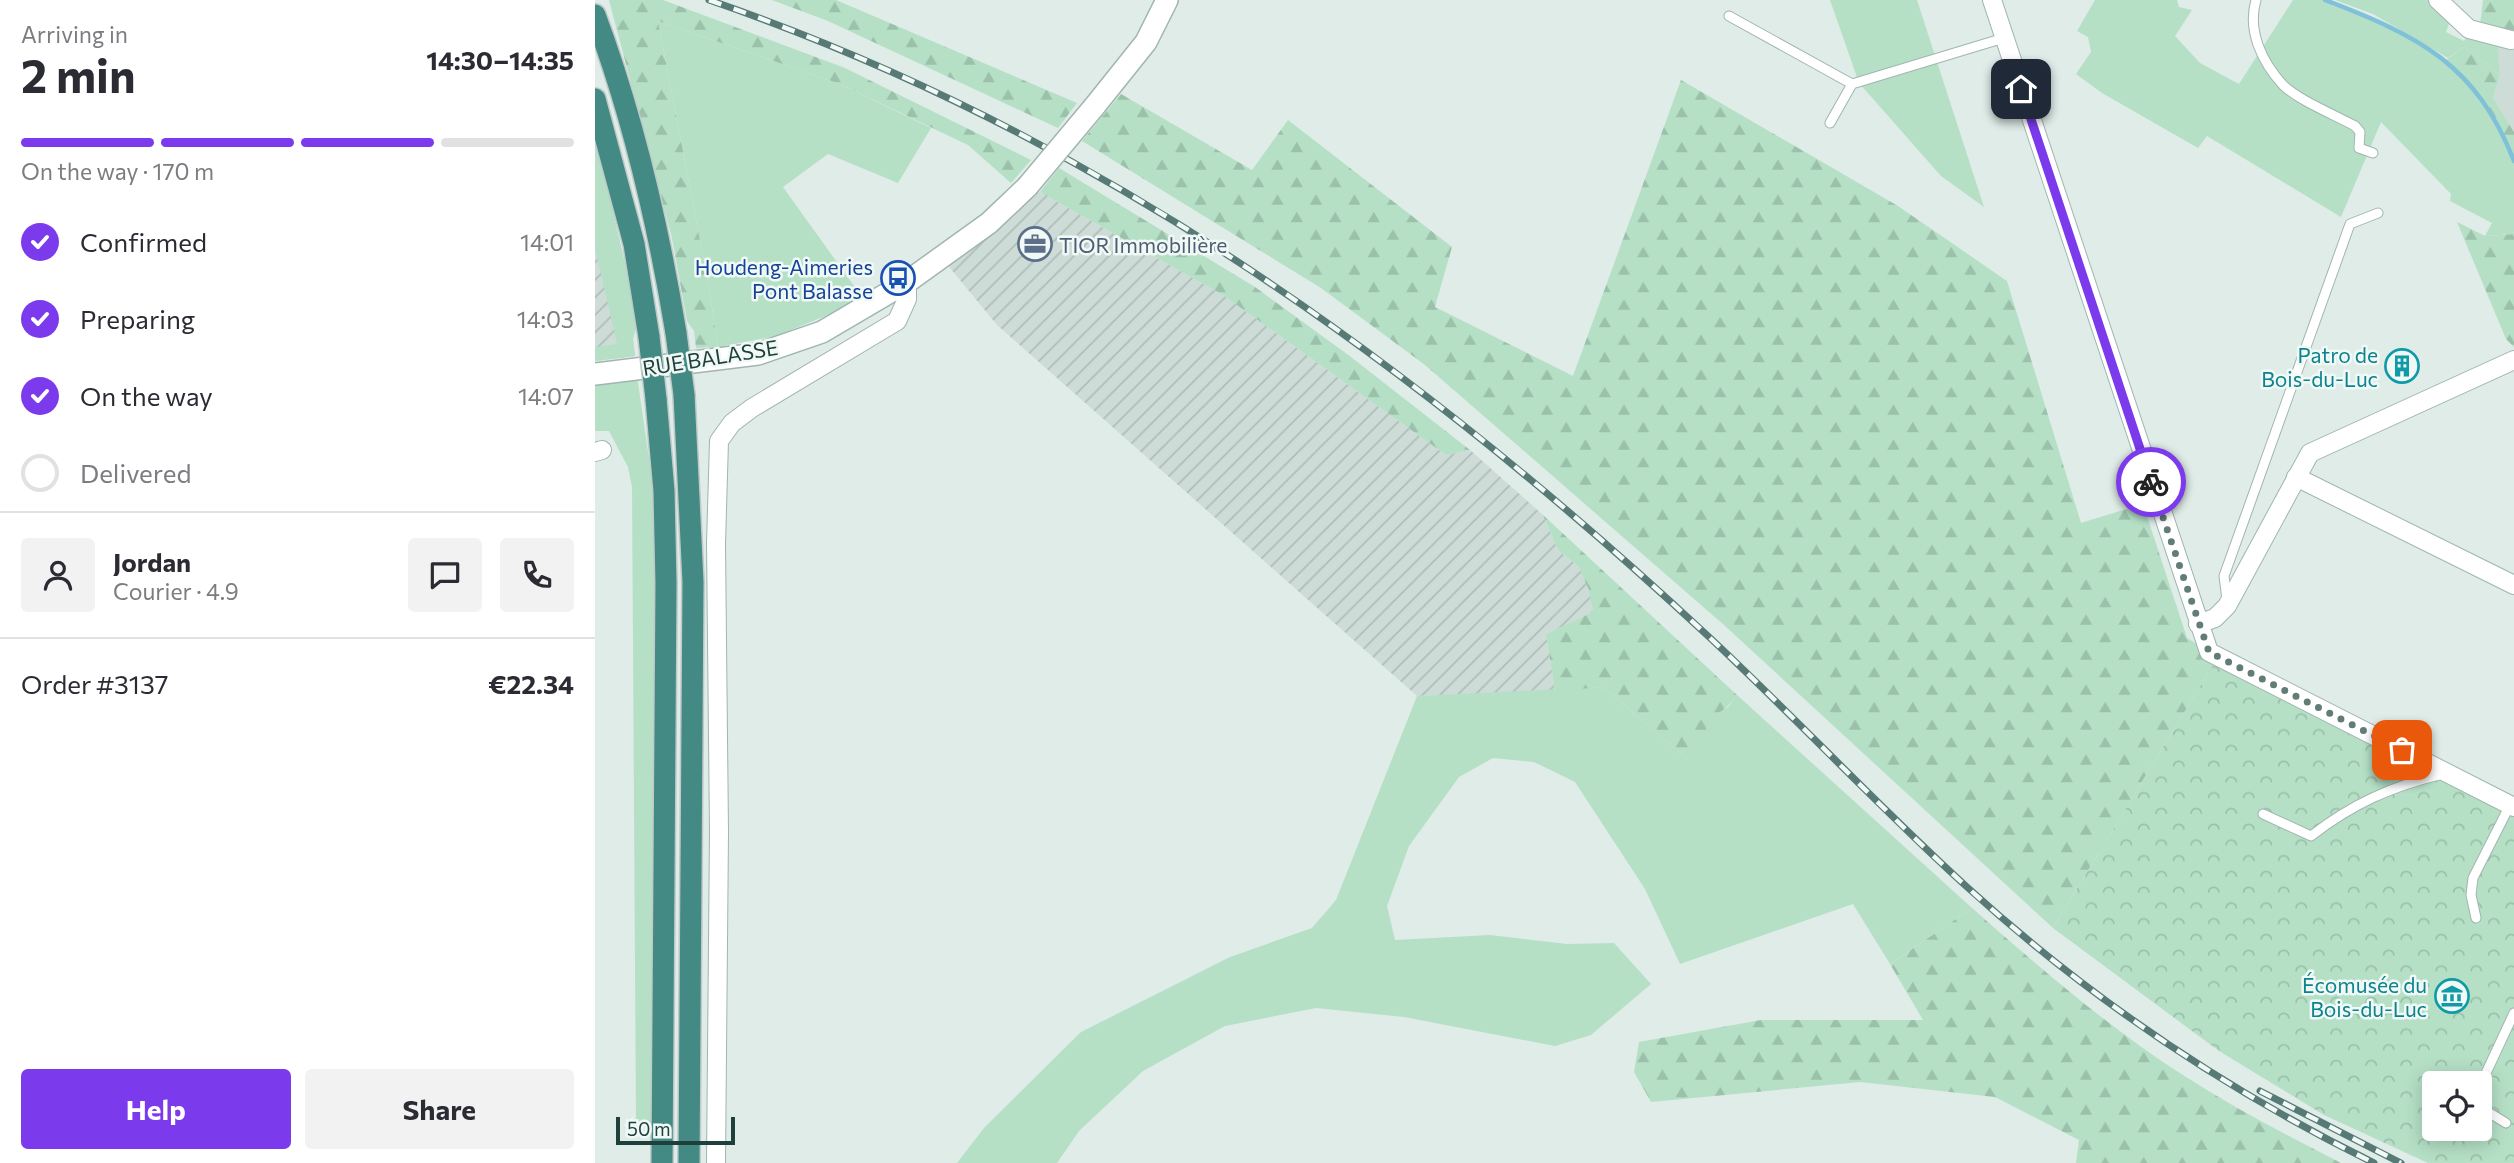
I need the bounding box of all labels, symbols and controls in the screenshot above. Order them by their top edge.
text: Arriving in [21,20,128,48]
text: 14:30–14:35 [426,44,574,75]
text: 2 min [21,46,136,102]
pin [1991,59,2051,119]
icon: home [2002,70,2040,108]
text: On the way · 170 m [21,157,214,185]
icon: check [21,223,59,261]
office icon: TIOR Immobilière [1016,225,1054,263]
text: Confirmed [80,226,207,257]
text: 14:01 [520,228,574,256]
place label: TIOR Immobilière [1059,232,1227,257]
place label: Houdeng-Aimeries Pont Balasse [695,254,873,303]
bus stop icon: Houdeng-Aimeries Pont Balasse [879,259,917,297]
icon: check [21,300,59,338]
text: Preparing [80,303,195,334]
text: 14:03 [517,305,574,333]
street label: RUE BALASSE [640,334,780,380]
place label: Patro de Bois-du-Luc [2261,342,2378,391]
building icon: Patro de Bois-du-Luc [2383,347,2421,385]
icon: check [21,377,59,415]
text: On the way [80,380,213,411]
text: 14:07 [518,382,574,410]
courier [2116,447,2186,517]
text: Delivered [80,457,191,488]
icon: bike [2132,463,2170,501]
button: person [21,538,95,612]
button: chat [408,538,482,612]
button: phone [500,538,574,612]
text: Jordan [113,546,191,577]
text: Courier · 4.9 [113,577,239,605]
text: Order #3137 [21,668,168,699]
text: €22.34 [488,668,574,699]
pin [2372,720,2432,780]
icon: bag [2383,731,2421,769]
place label: Écomusée du Bois-du-Luc [2302,972,2427,1021]
museum icon: Écomusée du Bois-du-Luc [2433,977,2471,1015]
button: Help [21,1069,291,1149]
button: Share [305,1069,574,1149]
map controls [2422,1071,2492,1141]
button: locate [2422,1071,2492,1141]
scale bar [616,1114,735,1146]
text: 50 m [627,1117,671,1140]

